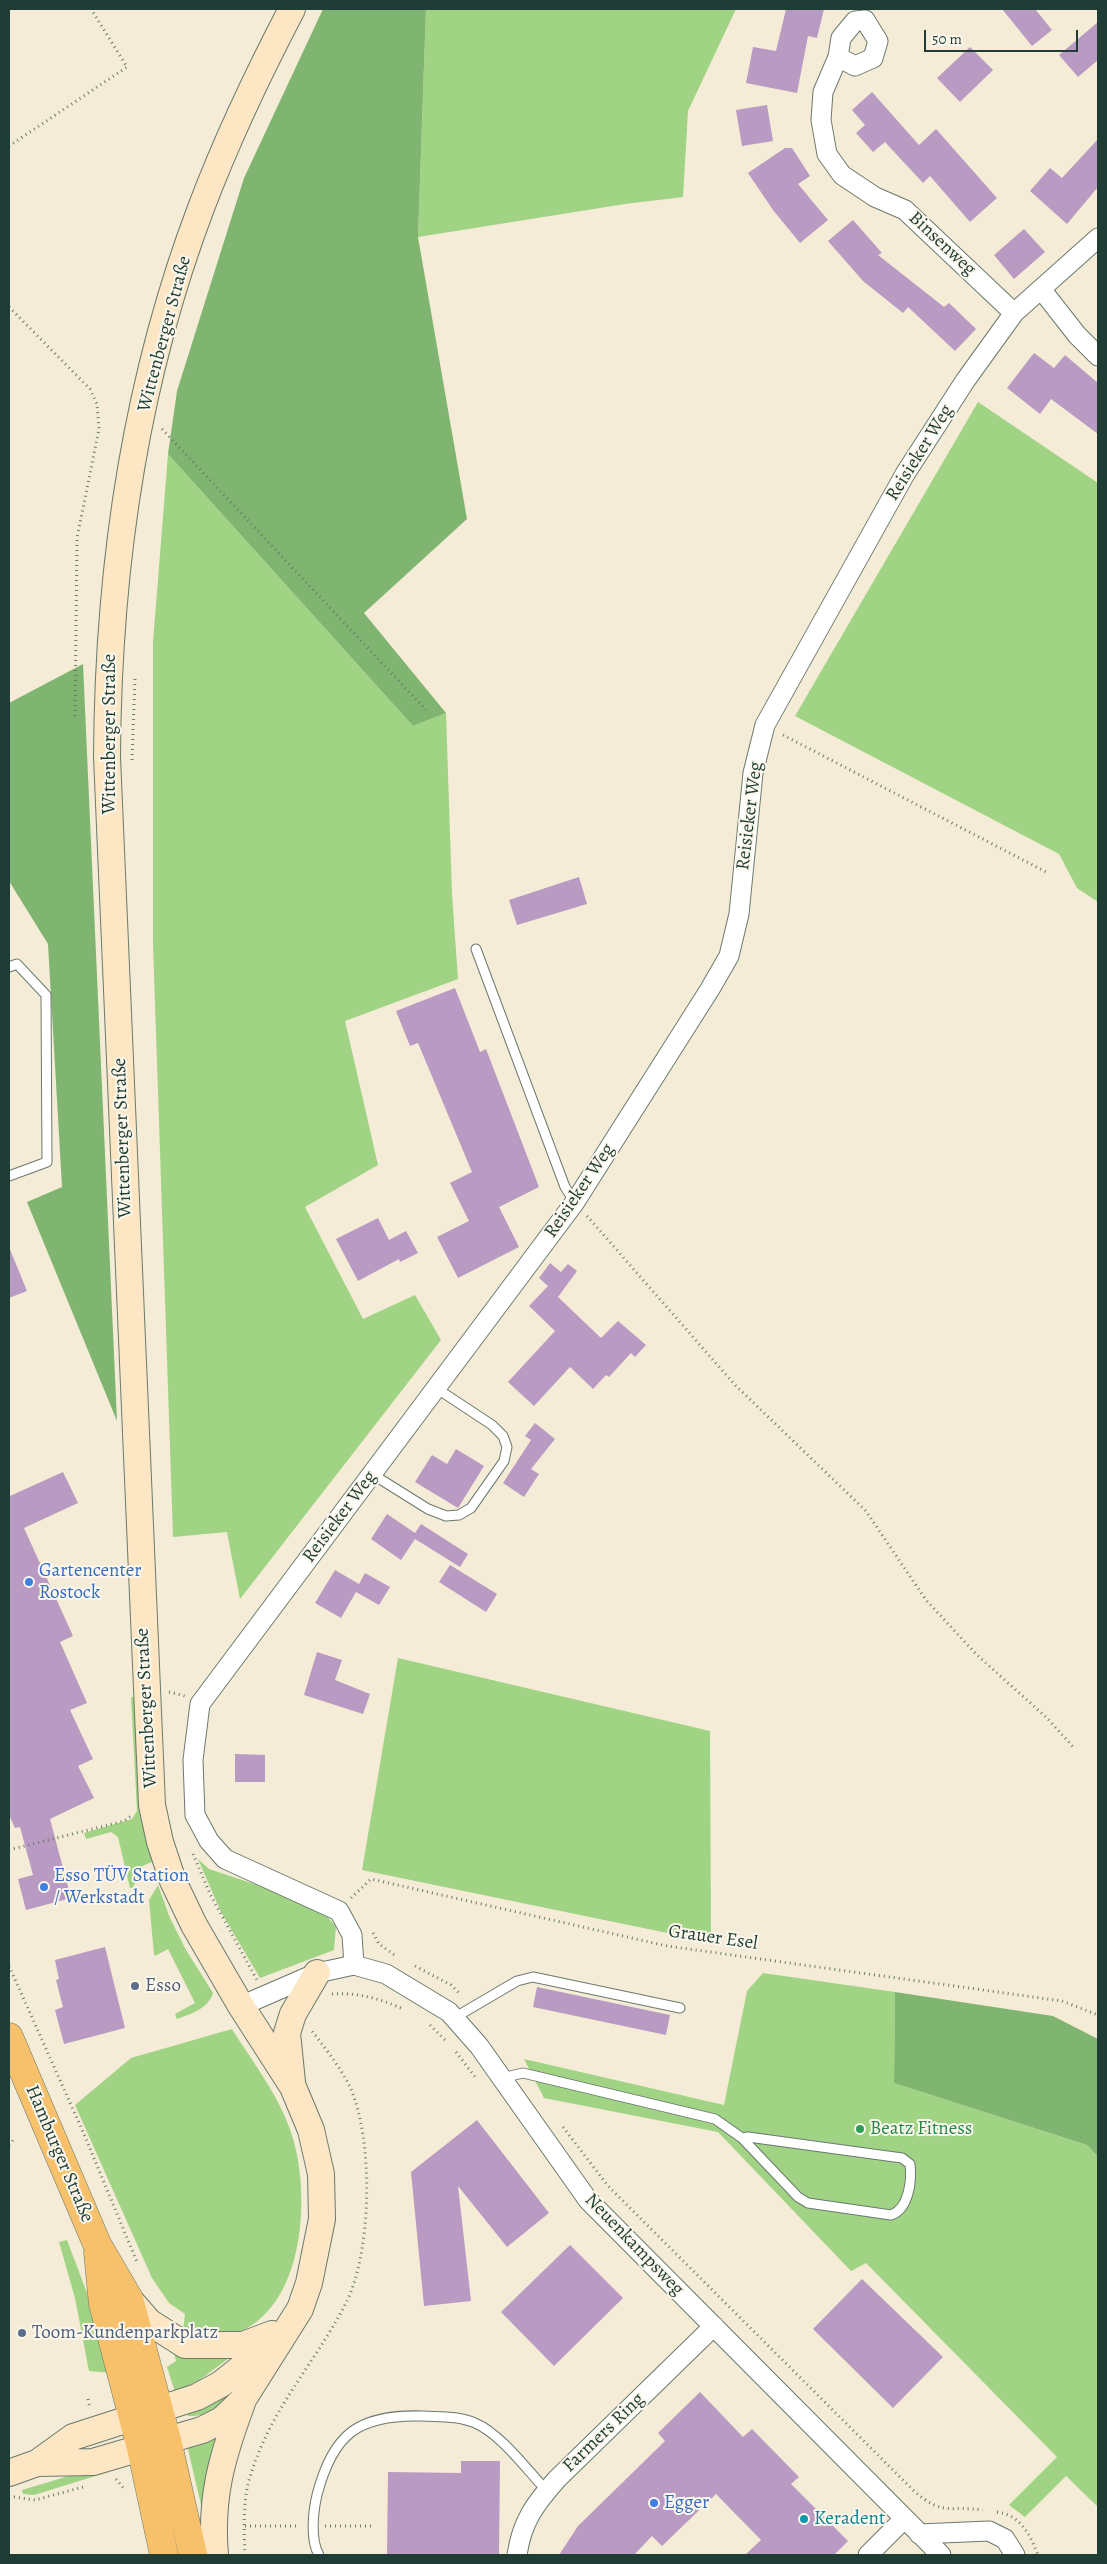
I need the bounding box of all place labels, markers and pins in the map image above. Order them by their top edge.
place label: Gartencenter Rostock [39,1560,142,1604]
marker: Gartencenter Rostock [23,1576,35,1588]
place label: Esso TÜV Station / Werkstadt [54,1865,189,1909]
marker: Esso TÜV Station / Werkstadt [38,1881,50,1893]
place label: Esso [145,1975,181,1997]
marker: Esso [129,1980,141,1992]
place label: Beatz Fitness [870,2118,972,2140]
marker: Beatz Fitness [854,2123,866,2135]
place label: Toom-Kundenparkplatz [32,2322,218,2344]
marker: Toom-Kundenparkplatz [16,2327,28,2339]
place label: Egger [664,2492,709,2514]
marker: Egger [648,2497,660,2509]
place label: Keradent [814,2508,885,2530]
marker: Keradent [798,2513,810,2525]

